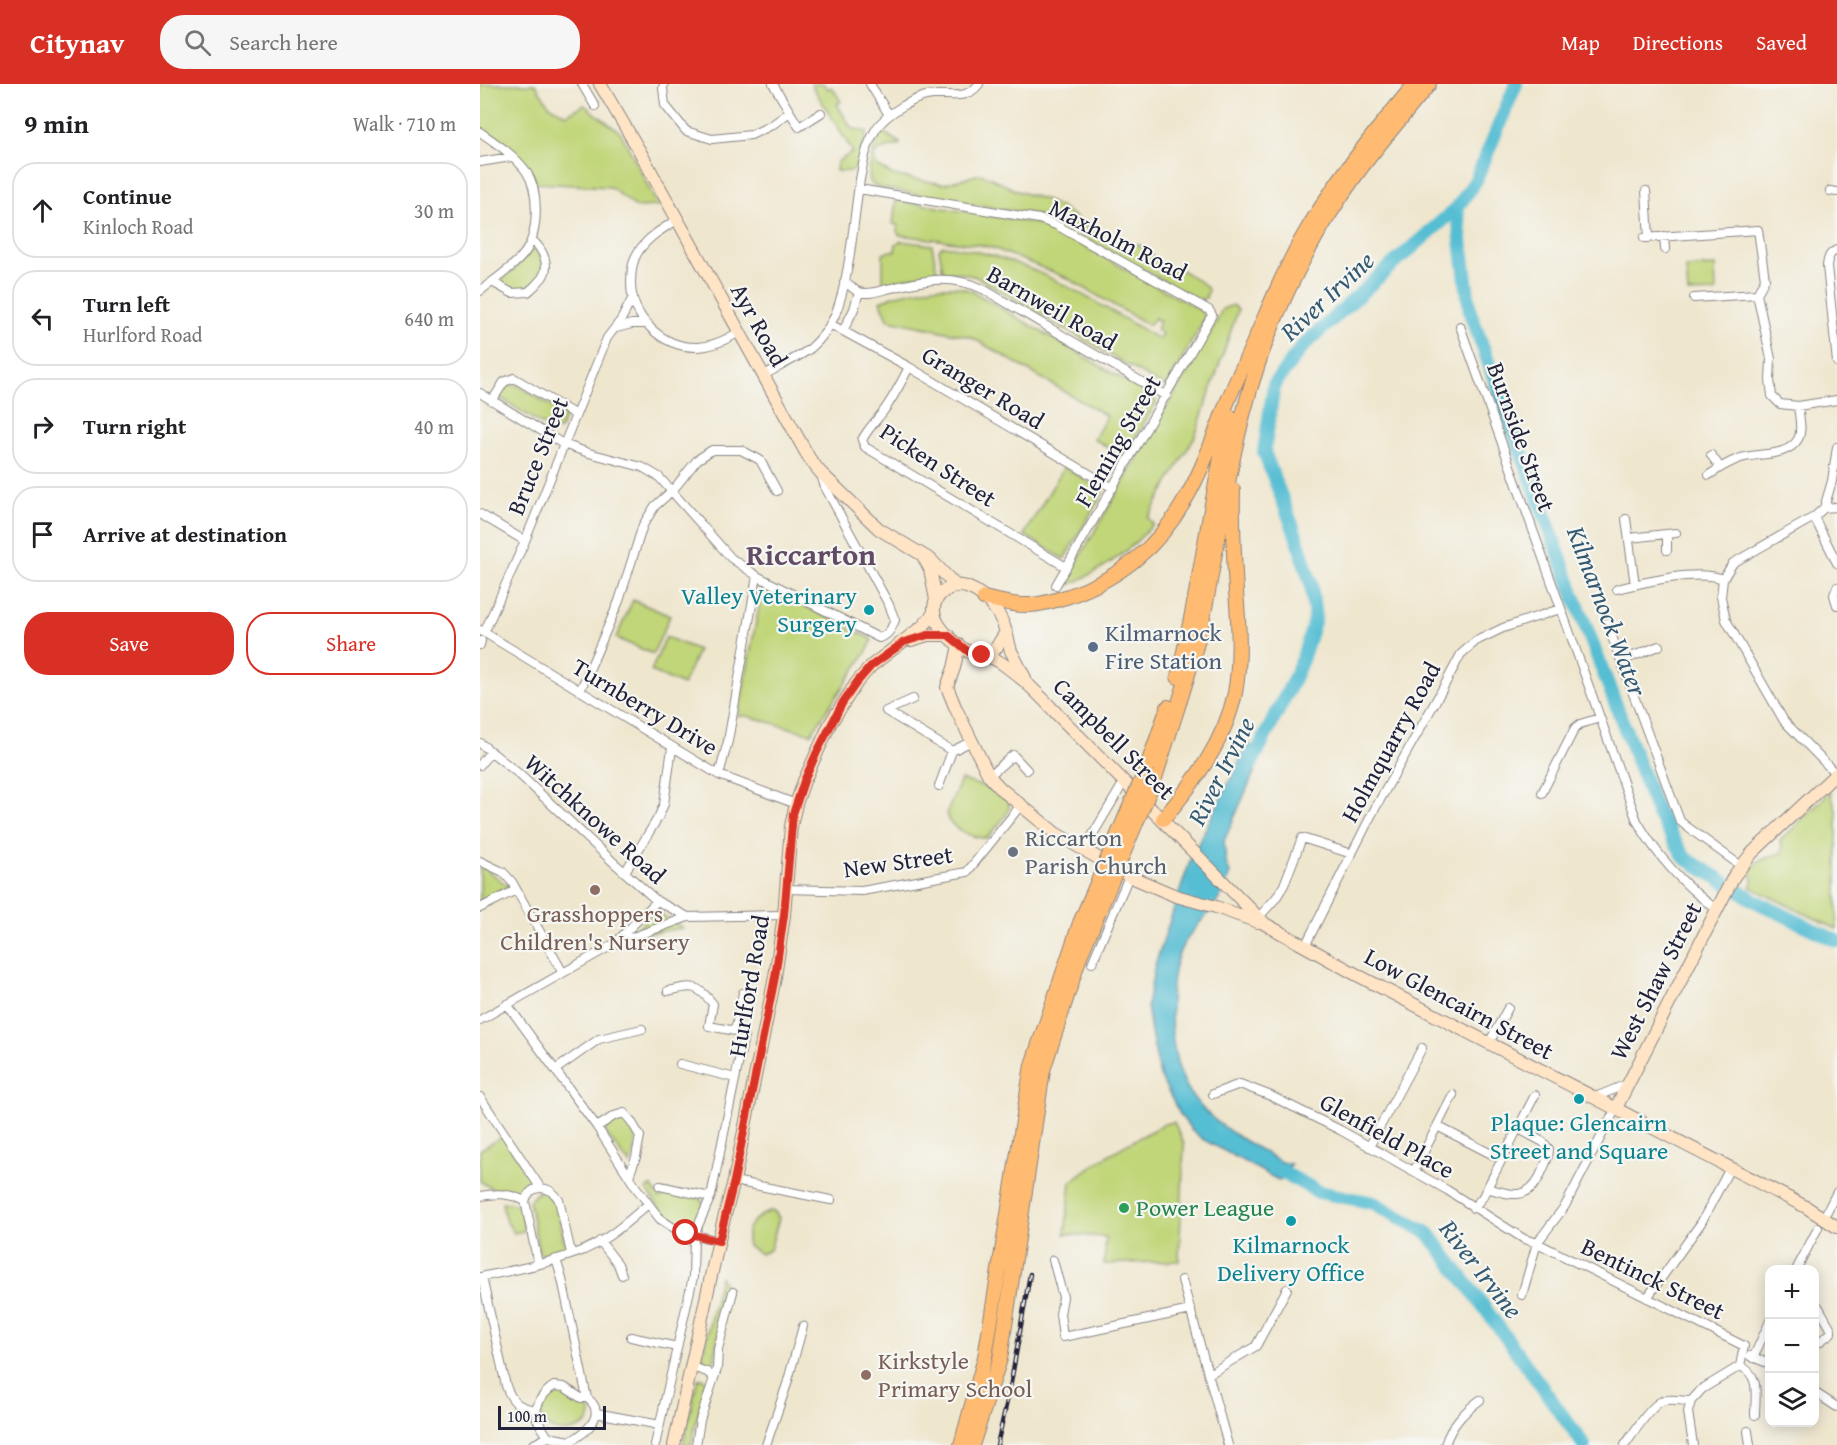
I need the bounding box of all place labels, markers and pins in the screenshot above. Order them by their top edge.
place label: Valley Veterinary Surgery [681,578,857,641]
marker: Valley Veterinary Surgery [862,603,876,617]
place label: Kilmarnock Fire Station [1105,615,1223,678]
marker: Kilmarnock Fire Station [1086,640,1100,654]
place label: Riccarton Parish Church [1025,820,1167,883]
marker: Riccarton Parish Church [1006,845,1020,859]
marker: Grasshoppers Children's Nursery [588,883,602,897]
place label: Grasshoppers Children's Nursery [500,896,690,959]
marker: Plaque: Glencairn Street and Square [1572,1092,1586,1106]
place label: Plaque: Glencairn Street and Square [1490,1105,1668,1168]
place label: Power League [1136,1190,1274,1225]
marker: Power League [1117,1201,1131,1215]
marker: Kilmarnock Delivery Office [1284,1214,1298,1228]
place label: Kilmarnock Delivery Office [1217,1227,1365,1290]
place label: Kirkstyle Primary School [878,1343,1033,1406]
marker: Kirkstyle Primary School [859,1368,873,1382]

